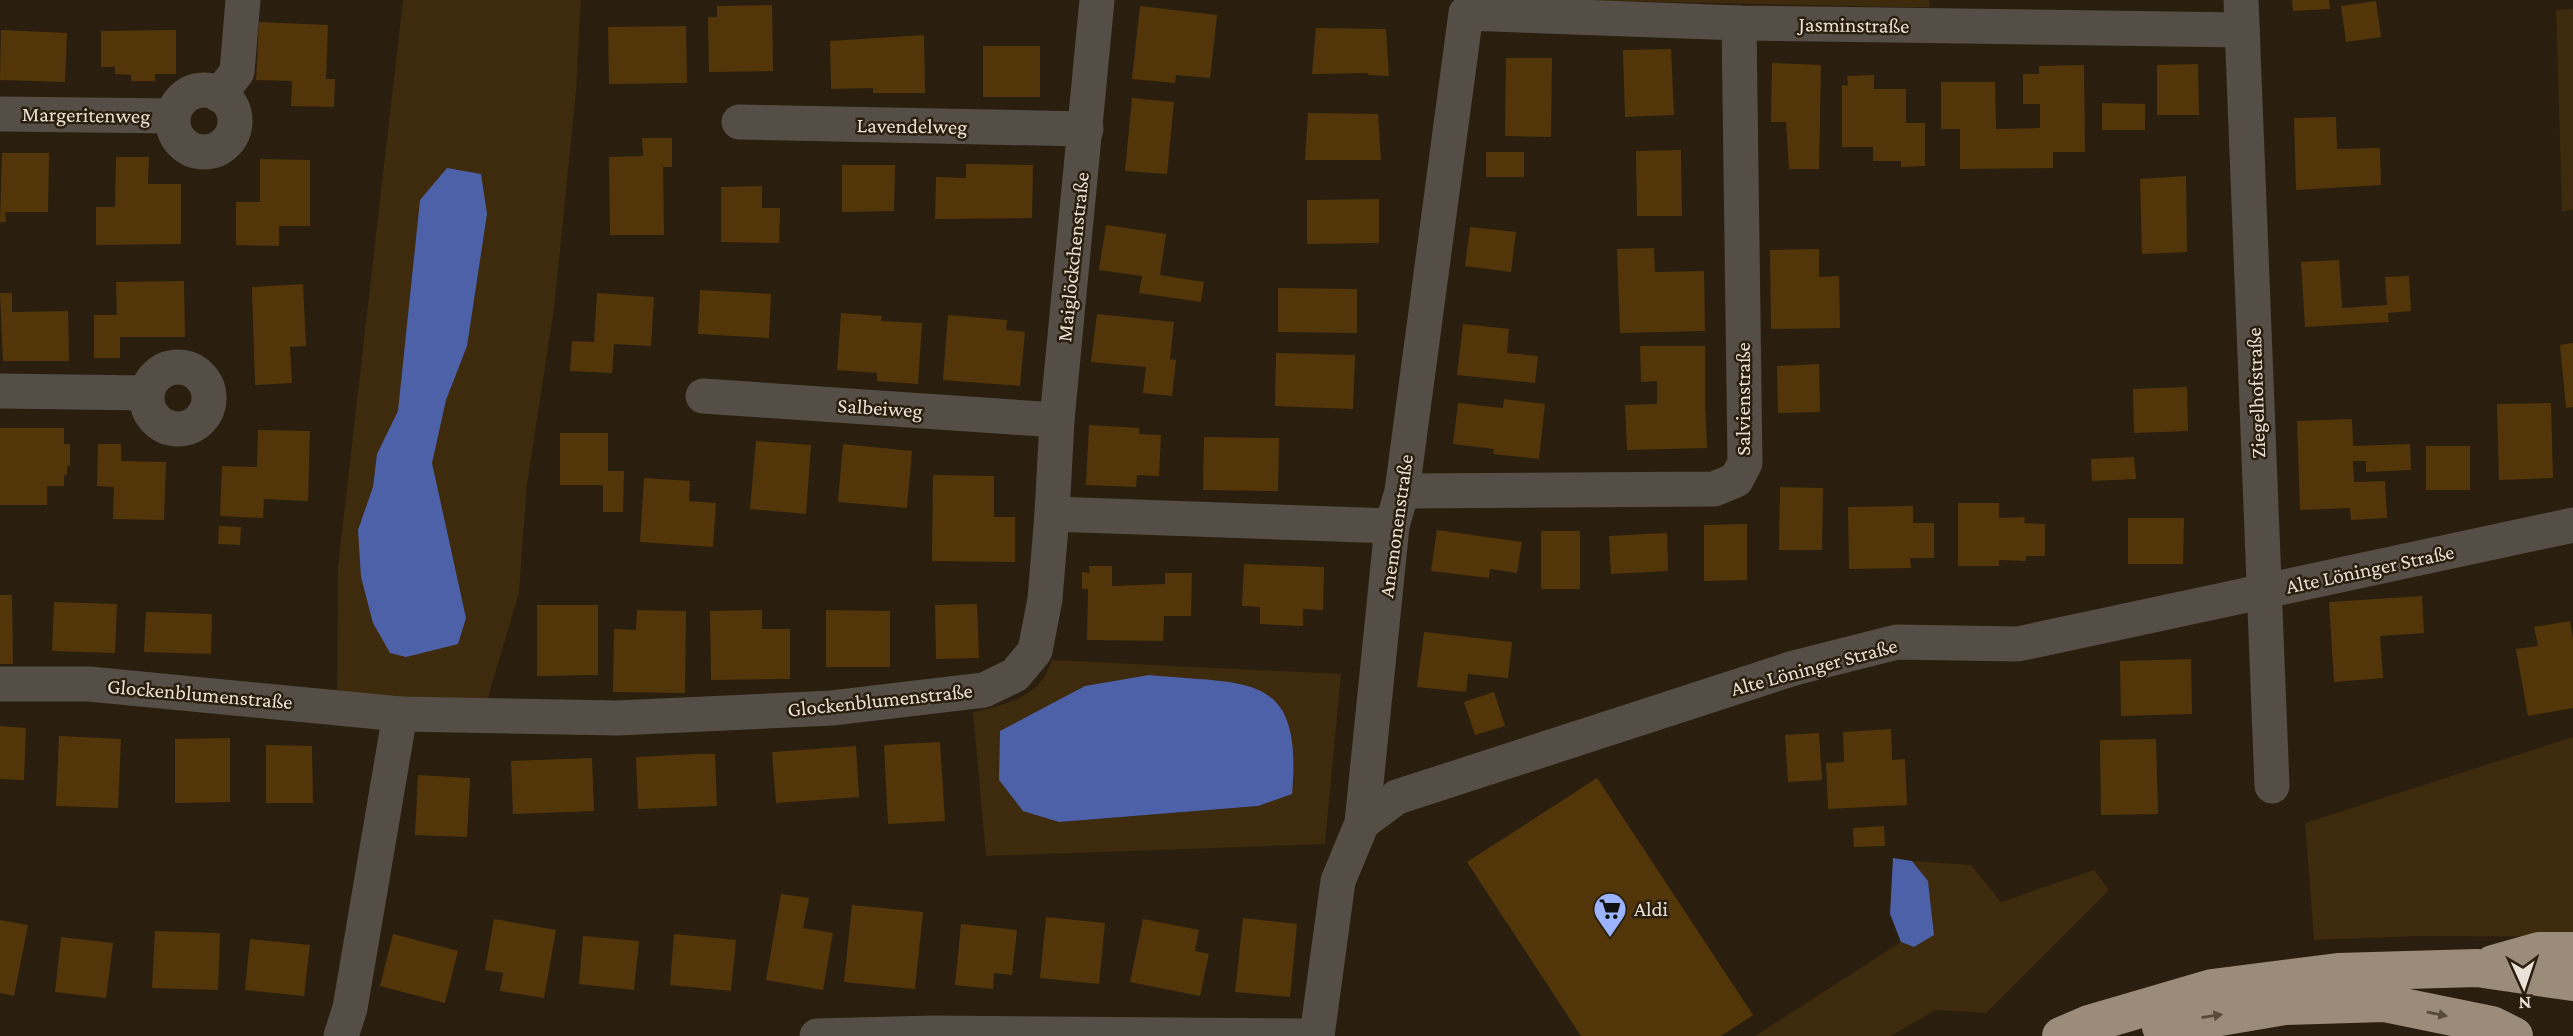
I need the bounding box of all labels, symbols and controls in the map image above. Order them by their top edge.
street label: Jasminstraße [1796,12,1910,38]
street label: Margeritenweg [22,102,150,128]
street label: Lavendelweg [857,113,967,139]
street label: Maiglöckchenstraße [1052,171,1094,343]
street label: Ziegelhofstraße [2242,327,2270,459]
street label: Salvienstraße [1731,342,1755,456]
street label: Salbeiweg [837,393,923,423]
street label: Anemonenstraße [1374,453,1418,599]
street label: Alte Löninger Straße [2284,539,2456,599]
street label: Alte Löninger Straße [1728,633,1900,701]
street label: Glockenblumenstraße [106,674,294,714]
street label: Glockenblumenstraße [786,678,974,722]
supermarket icon: Aldi [1591,890,1629,939]
place label: Aldi [1634,897,1669,921]
north arrow [2489,952,2559,1022]
text: N [2518,993,2532,1014]
one-way arrow [2426,1009,2448,1020]
one-way arrow [2201,1011,2223,1022]

